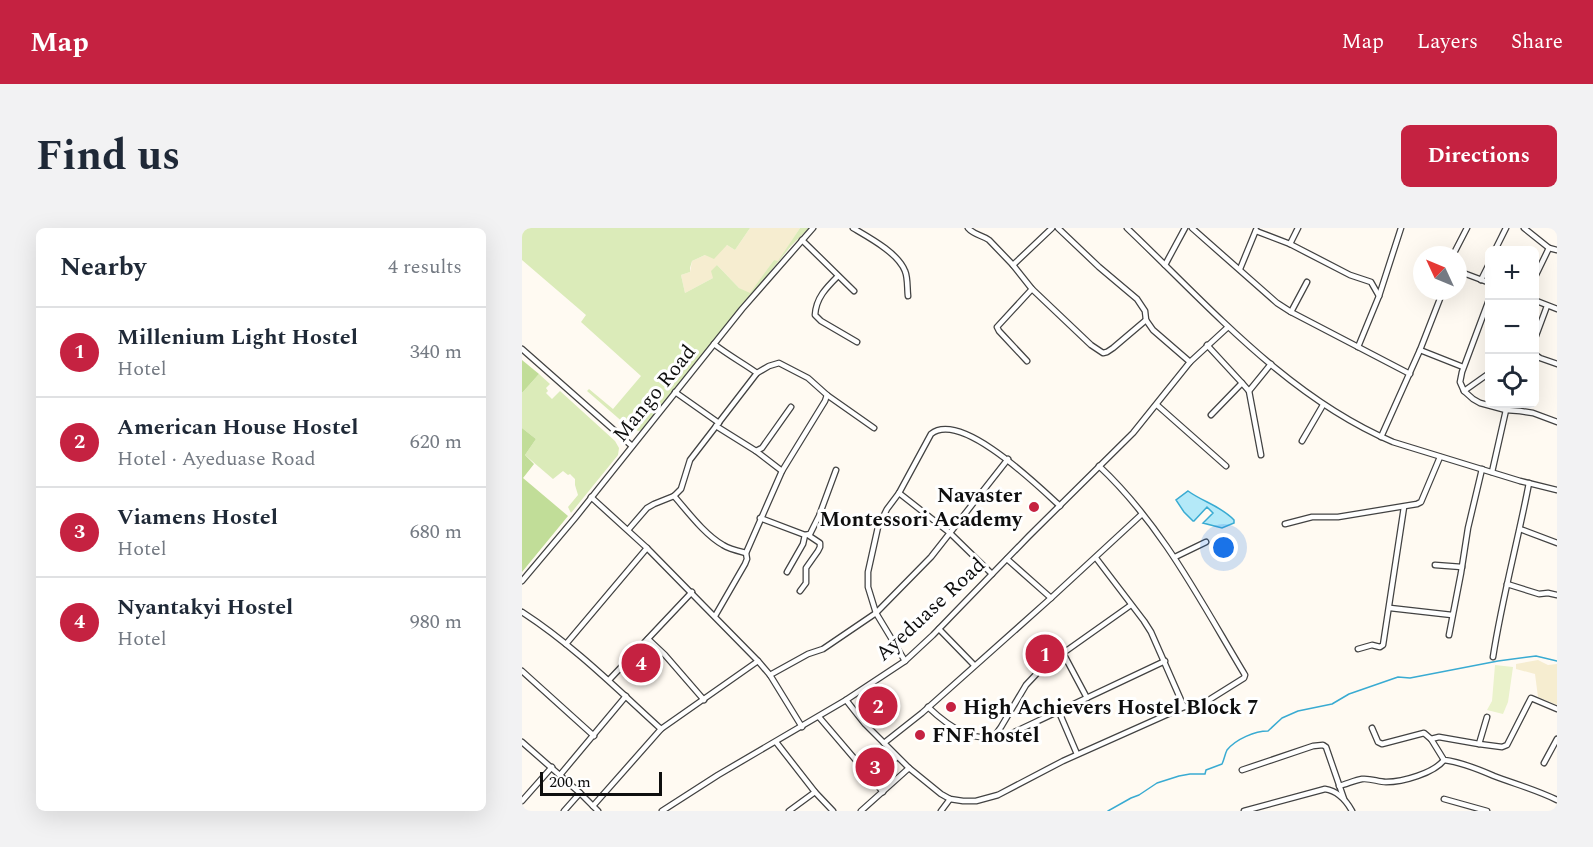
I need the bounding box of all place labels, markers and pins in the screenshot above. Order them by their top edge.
place label: Navaster Montessori Academy [819,480,1023,536]
marker: Navaster Montessori Academy [1027,500,1041,514]
pin: 1 [1026,632,1064,676]
pin: 4 [622,640,660,686]
pin: 2 [858,684,898,728]
place label: High Achievers Hostel Block 7 [963,692,1259,724]
marker: High Achievers Hostel Block 7 [944,700,958,714]
place label: FNF hostel [932,720,1040,752]
marker: FNF hostel [913,728,927,742]
pin: 3 [856,744,894,790]

